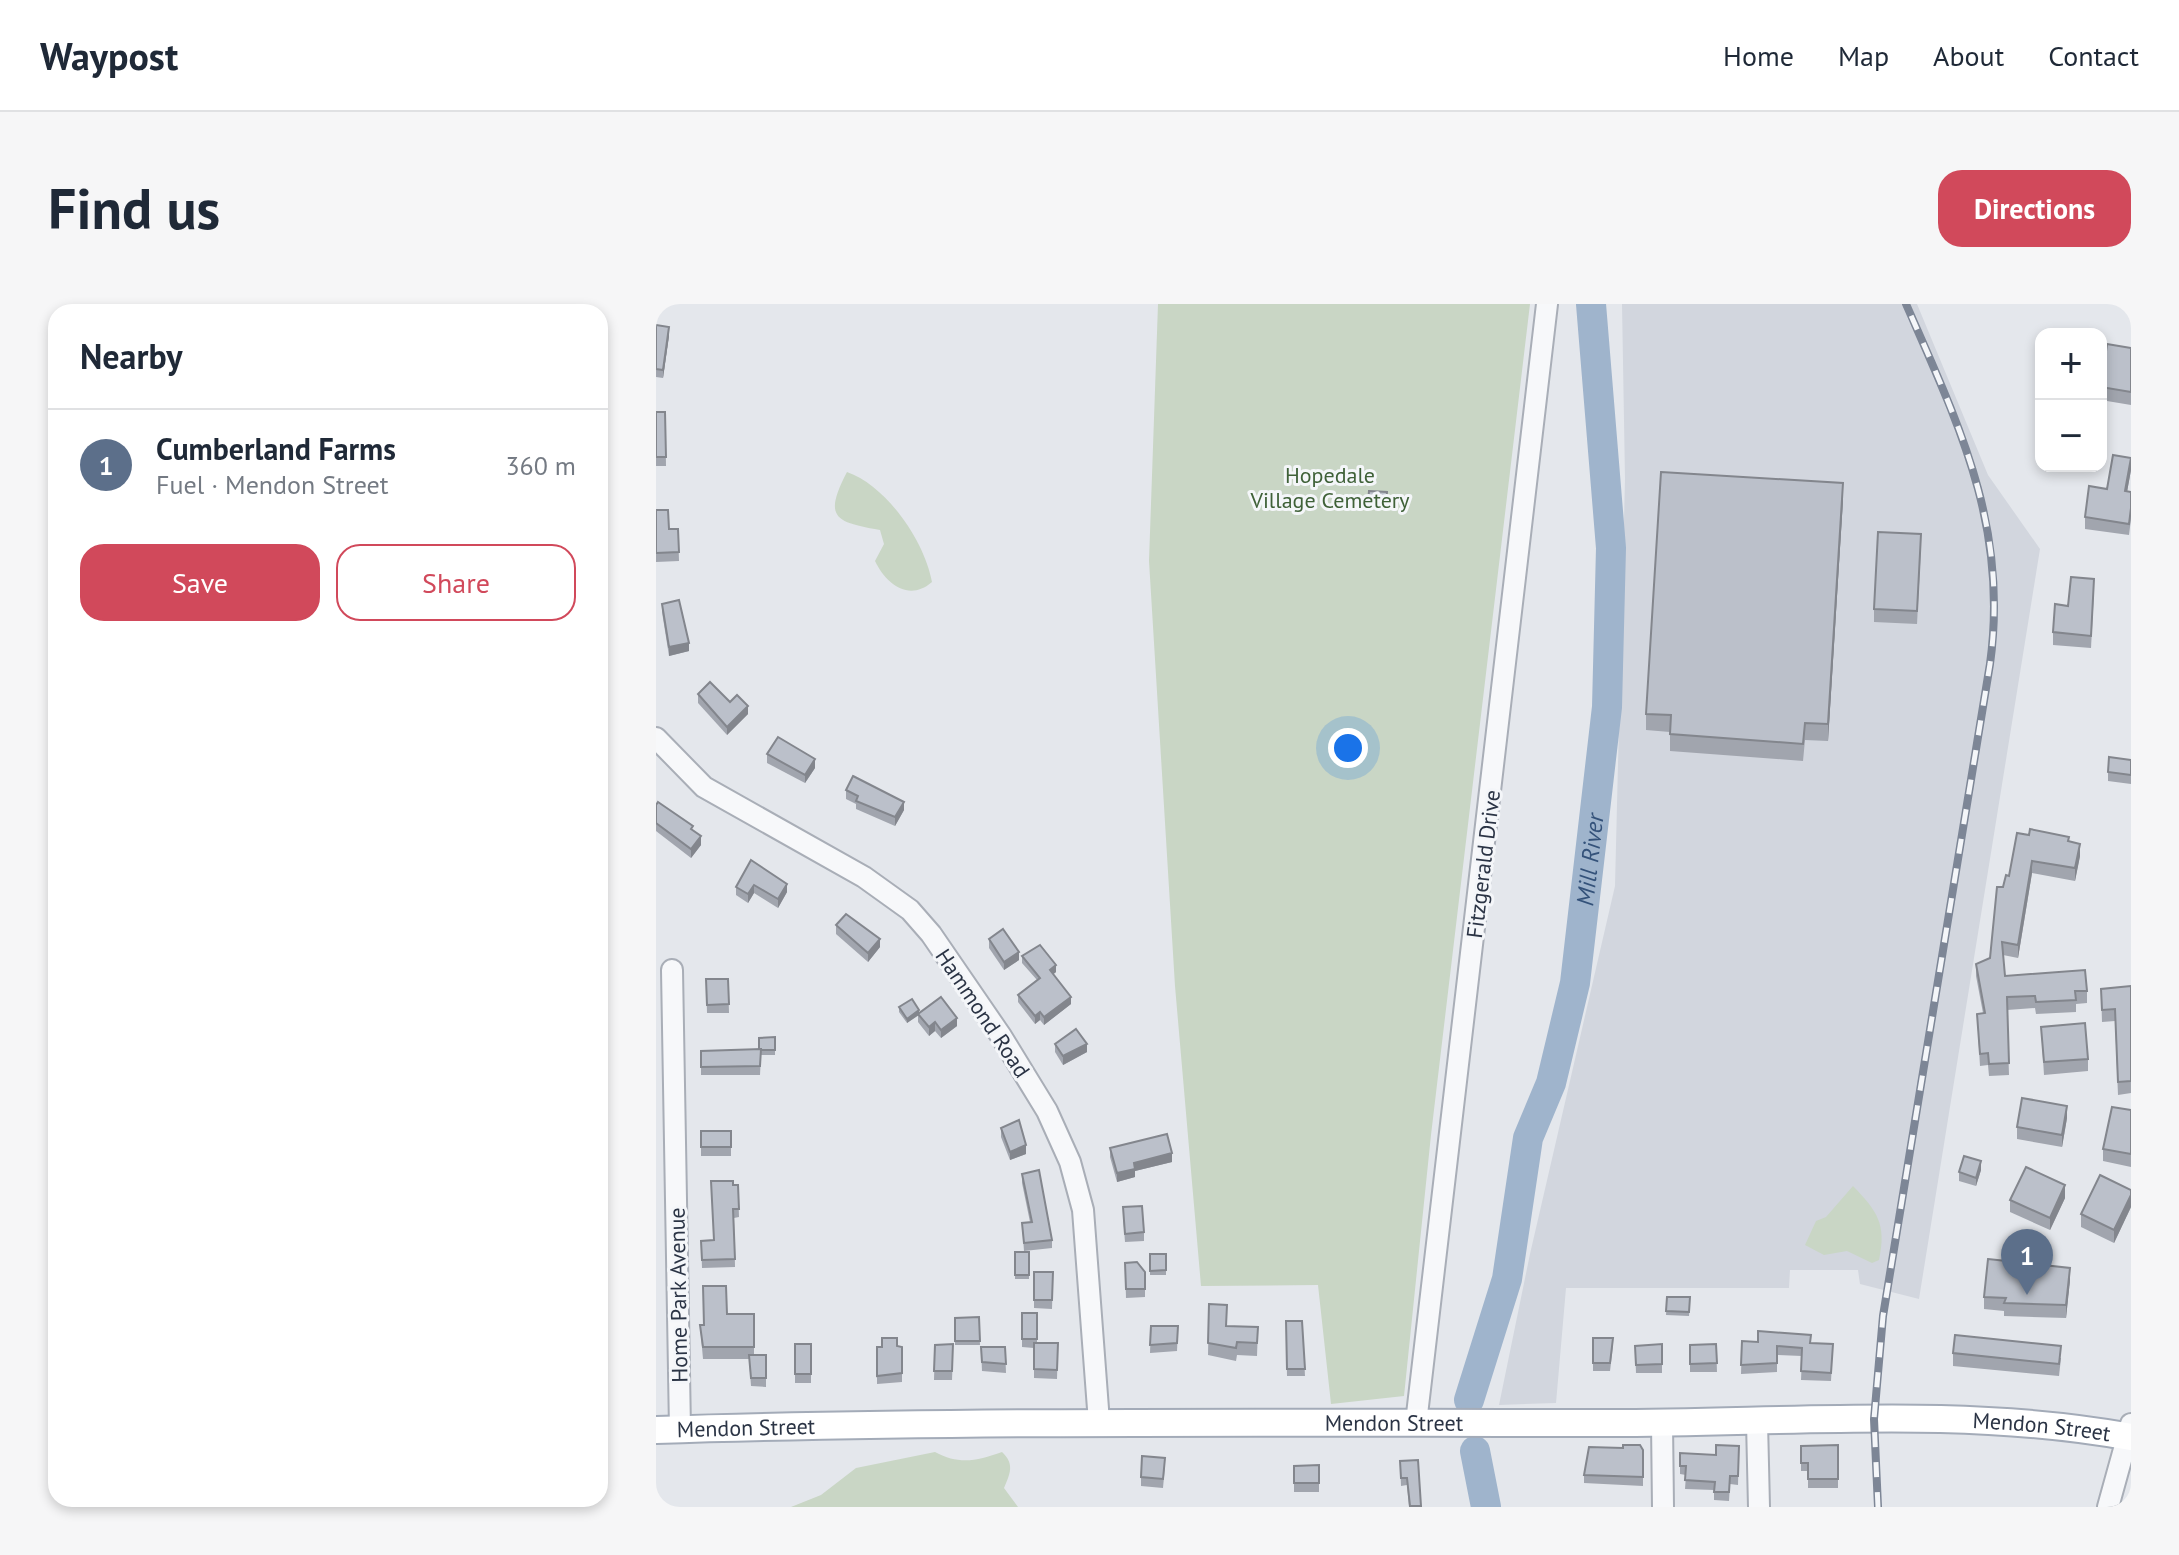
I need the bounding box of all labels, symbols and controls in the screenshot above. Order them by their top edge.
text: Waypost [40,31,178,80]
text: Home [1723,37,1794,74]
text: Map [1838,37,1889,74]
text: About [1933,37,2004,74]
text: Contact [2048,37,2139,74]
button: Directions [1938,170,2131,247]
text: Find us [48,172,220,244]
map controls [2035,328,2107,472]
button: + [2035,328,2107,400]
text: Nearby [80,334,182,378]
button: − [2035,400,2107,472]
text: Cumberland Farms [156,429,396,468]
text: 1 [99,449,113,482]
text: 360 m [505,449,576,482]
park label: Hopedale Village Cemetery [1249,461,1410,514]
text: Fuel · Mendon Street [156,468,389,501]
button: Save [80,544,320,621]
button: Share [336,544,576,621]
your location [1328,728,1368,768]
street label: Fitzgerald Drive [1460,788,1506,940]
water label: Mill River [1569,810,1610,907]
street label: Hammond Road [930,943,1036,1083]
street label: Home Park Avenue [662,1207,694,1383]
pin: 1 [2001,1229,2053,1295]
street label: Mendon Street [1972,1406,2113,1447]
street label: Mendon Street [1325,1409,1464,1437]
street label: Mendon Street [676,1412,816,1443]

